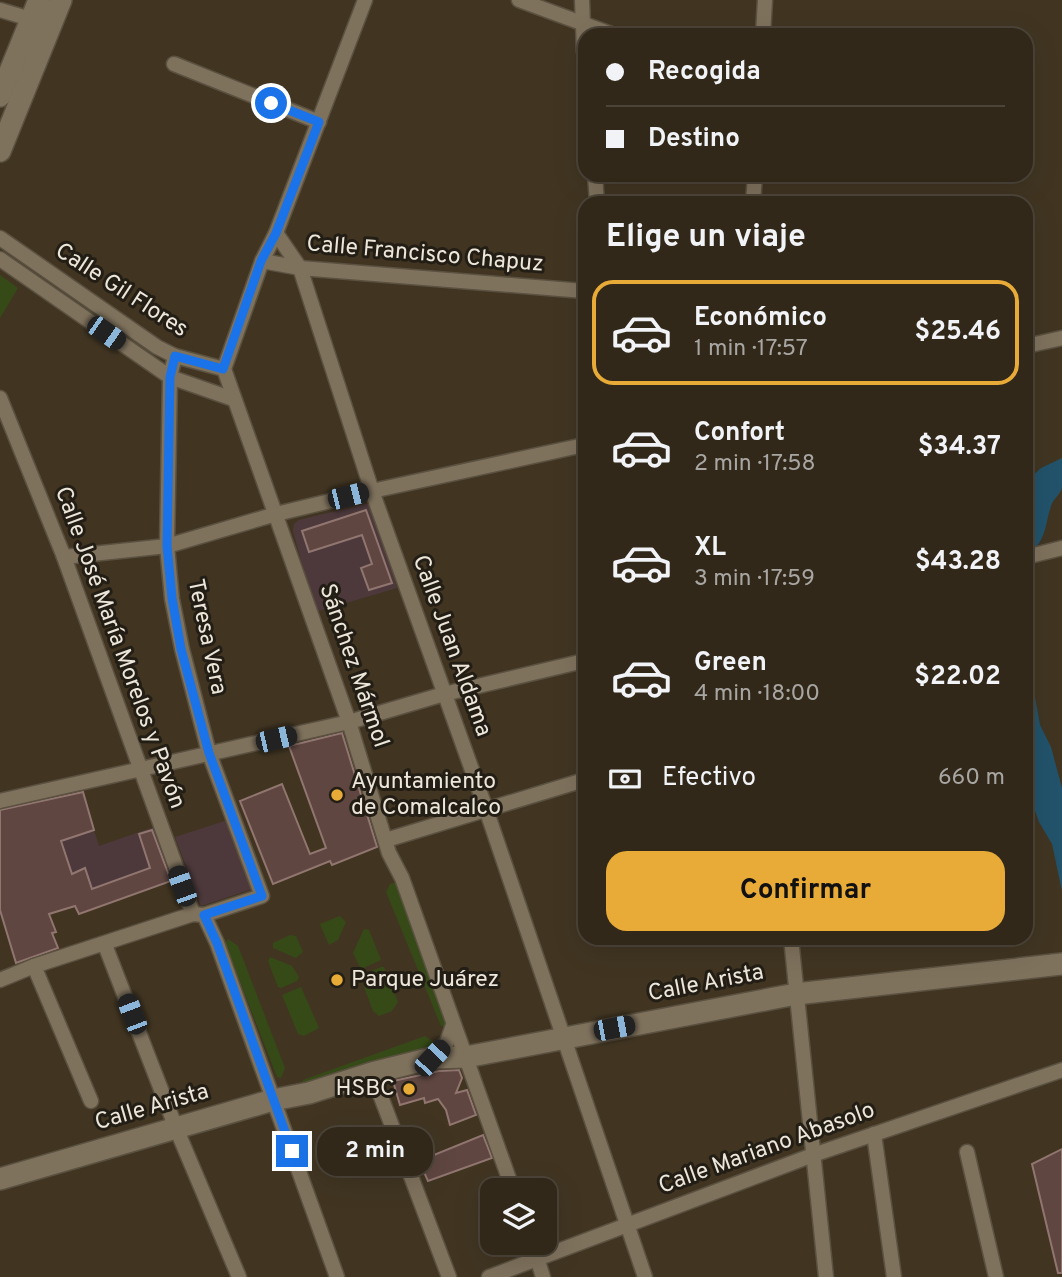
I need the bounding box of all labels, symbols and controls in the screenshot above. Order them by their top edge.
text: Recogida [648,56,761,89]
route start [255,87,287,119]
text: Destino [648,123,740,156]
text: Elige un viaje [606,218,806,258]
street label: Calle Francisco Chapuz [305,230,545,280]
street label: Calle Gil Flores [49,237,193,345]
icon: car [610,301,673,364]
text: Económico [694,302,827,335]
car [83,312,130,354]
text: $25.46 [915,316,1001,349]
text: 1 min · 17:57 [694,335,808,364]
icon: car [610,416,673,479]
text: Confort [694,417,785,450]
text: $34.37 [918,431,1001,464]
text: 2 min · 17:58 [694,450,816,479]
car [326,481,371,511]
street label: Calle José María Morelos y Pavón [47,483,191,813]
icon: car [610,531,673,594]
text: XL [694,532,726,565]
text: $43.28 [915,546,1001,579]
street label: Calle Juan Aldama [405,551,497,741]
text: 3 min · 17:59 [694,565,815,594]
street label: Teresa Vera [180,576,232,698]
street label: Sánchez Mármol [311,580,395,752]
icon: car [610,646,673,709]
text: Green [694,647,767,680]
text: $22.02 [914,661,1001,694]
text: 4 min · 18:00 [694,680,820,709]
car [254,724,299,754]
icon: cash [606,760,644,798]
text: Efectivo [662,762,756,795]
text: 660 m [938,764,1005,793]
place label: Ayuntamiento de Comalcalco [351,768,501,823]
marker: Ayuntamiento de Comalcalco [329,787,345,803]
button: Confirmar [606,851,1005,931]
car [165,863,200,909]
street label: Calle Arista [646,959,766,1009]
place label: Parque Juárez [351,966,499,995]
marker: Parque Juárez [329,972,345,988]
car [115,991,150,1037]
car [592,1014,637,1042]
car [410,1035,455,1081]
place label: HSBC [335,1075,395,1104]
street label: Calle Arista [92,1078,212,1138]
marker: HSBC [401,1081,417,1097]
street label: Calle Mariano Abasolo [655,1096,879,1202]
callout: 2 min [316,1126,432,1176]
route end [276,1135,308,1167]
text: 2 min [345,1137,405,1166]
map controls [480,1178,557,1255]
button: layers [480,1178,557,1255]

